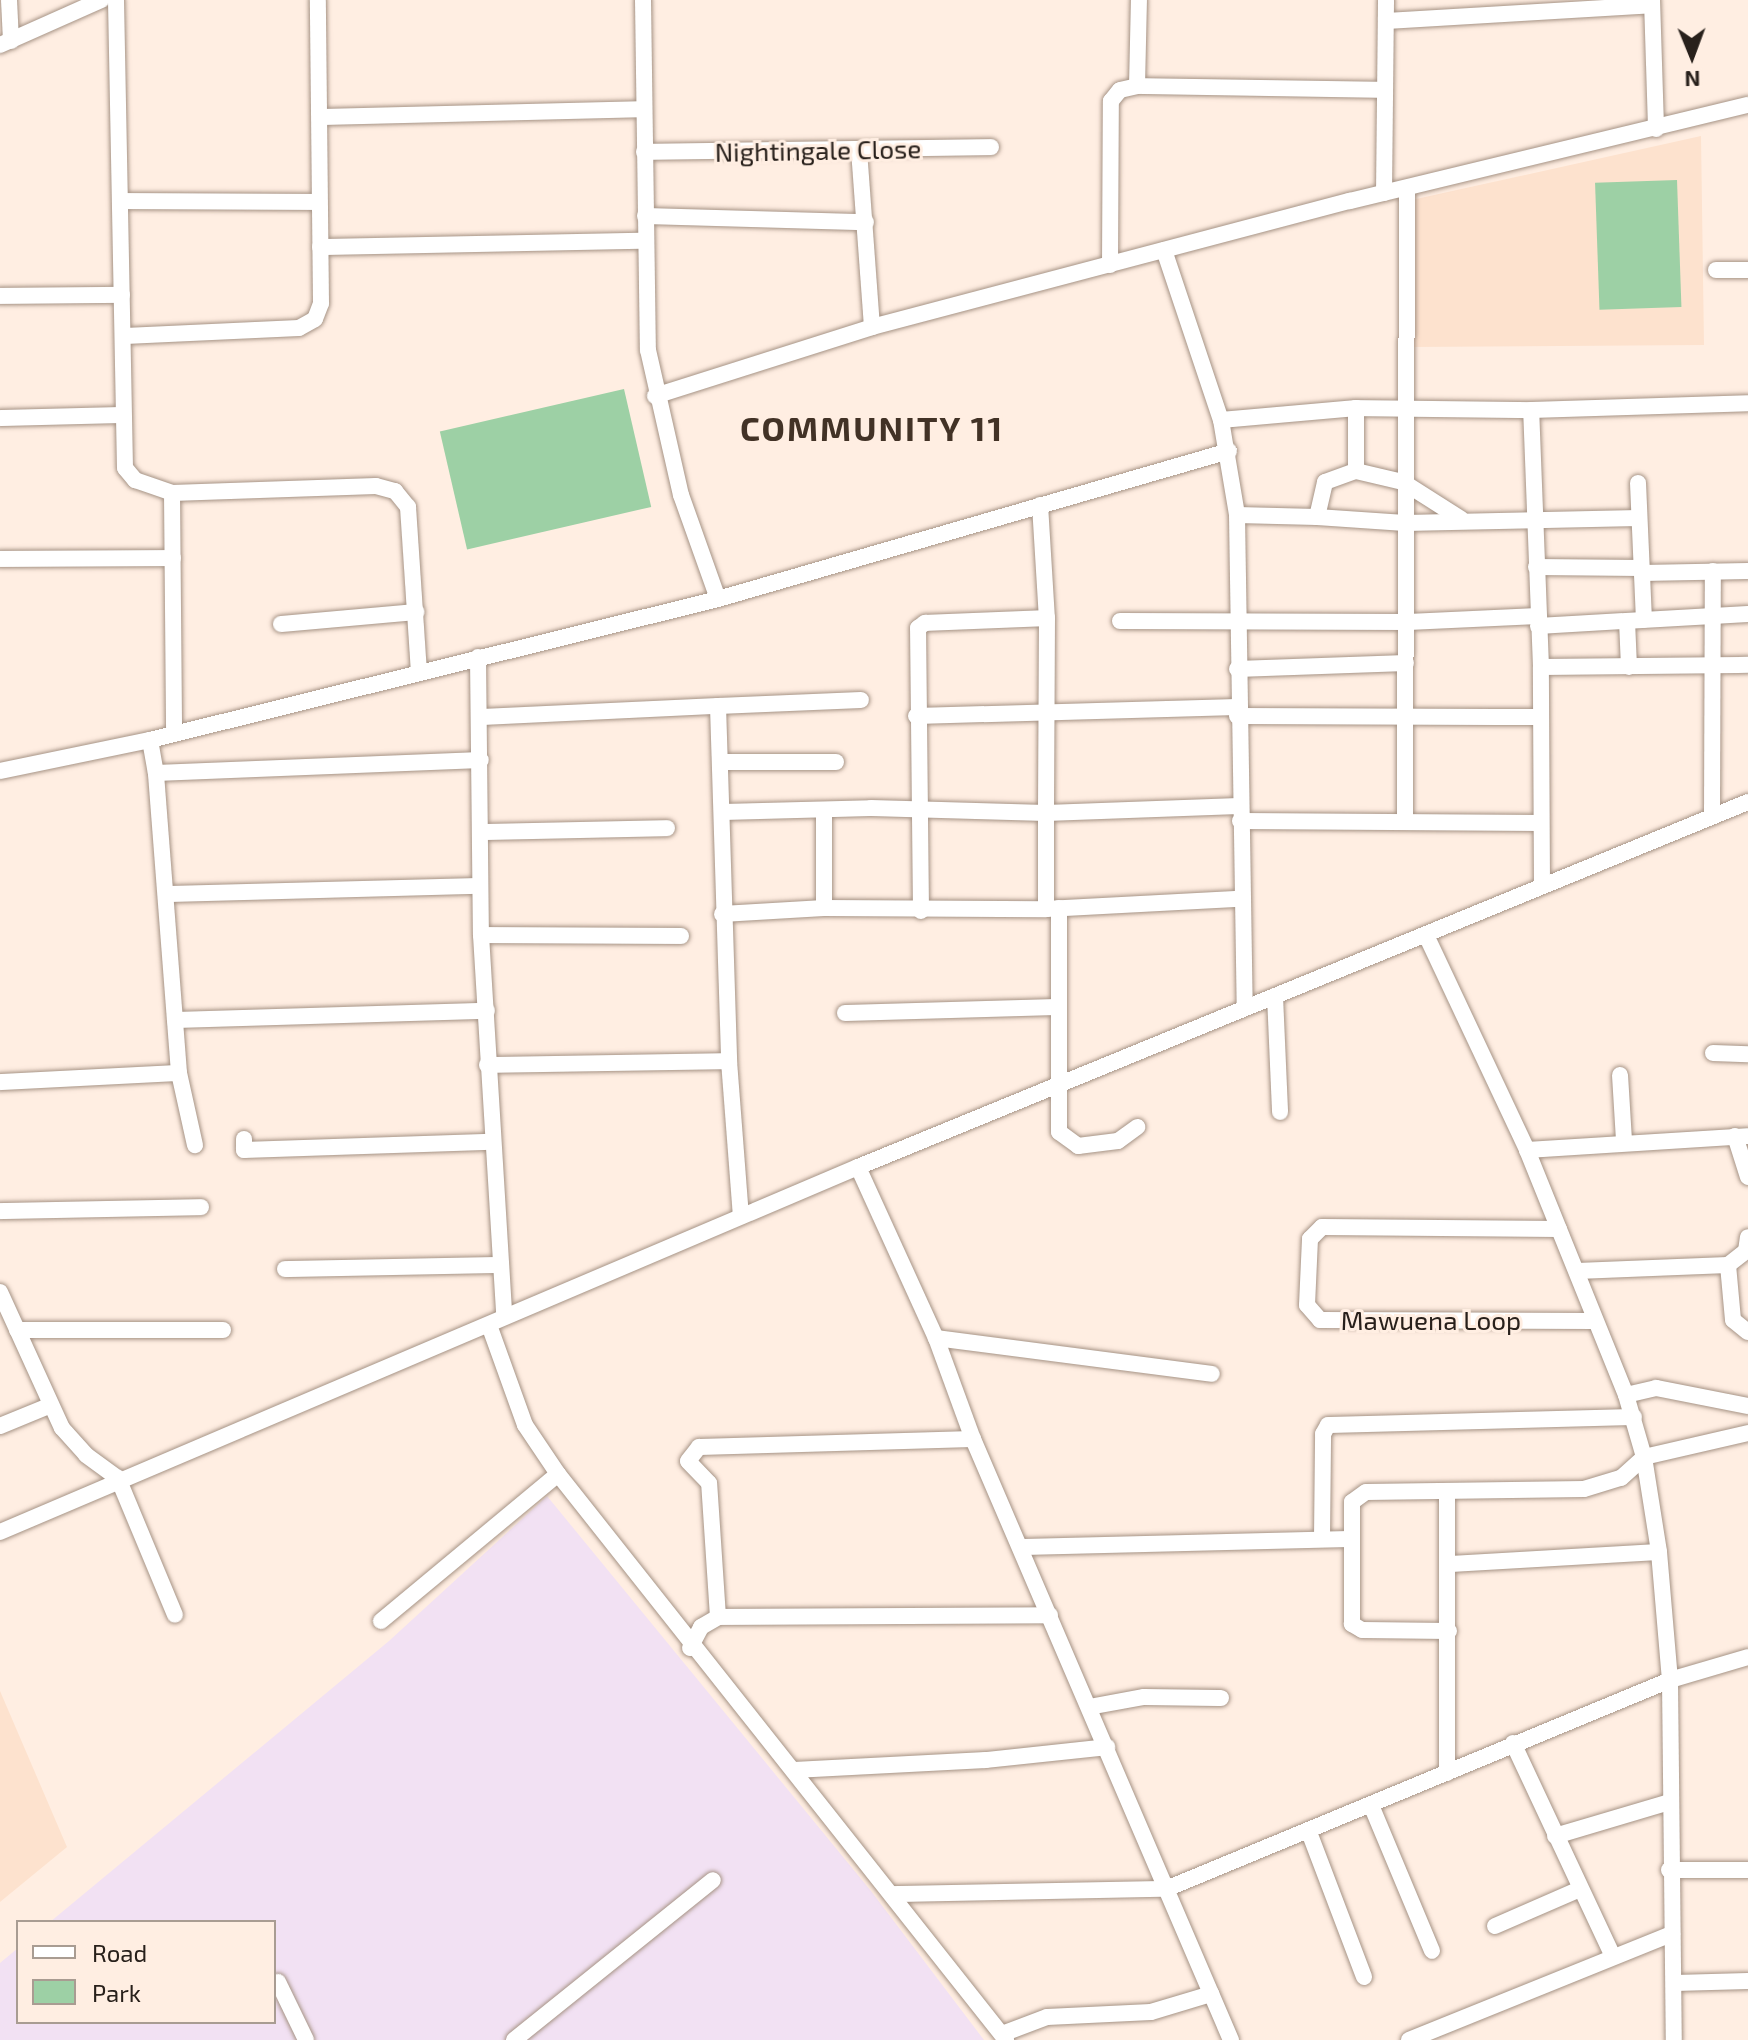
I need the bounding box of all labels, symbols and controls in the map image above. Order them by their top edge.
north arrow [1652,16,1732,96]
text: N [1684,67,1701,93]
street label: Nightingale Close [715,133,921,167]
district label: COMMUNITY 11 [739,408,1005,448]
street label: Mawuena Loop [1341,1304,1521,1336]
legend [16,1920,276,2024]
text: Road [92,1938,147,1967]
text: Park [92,1978,141,2007]

